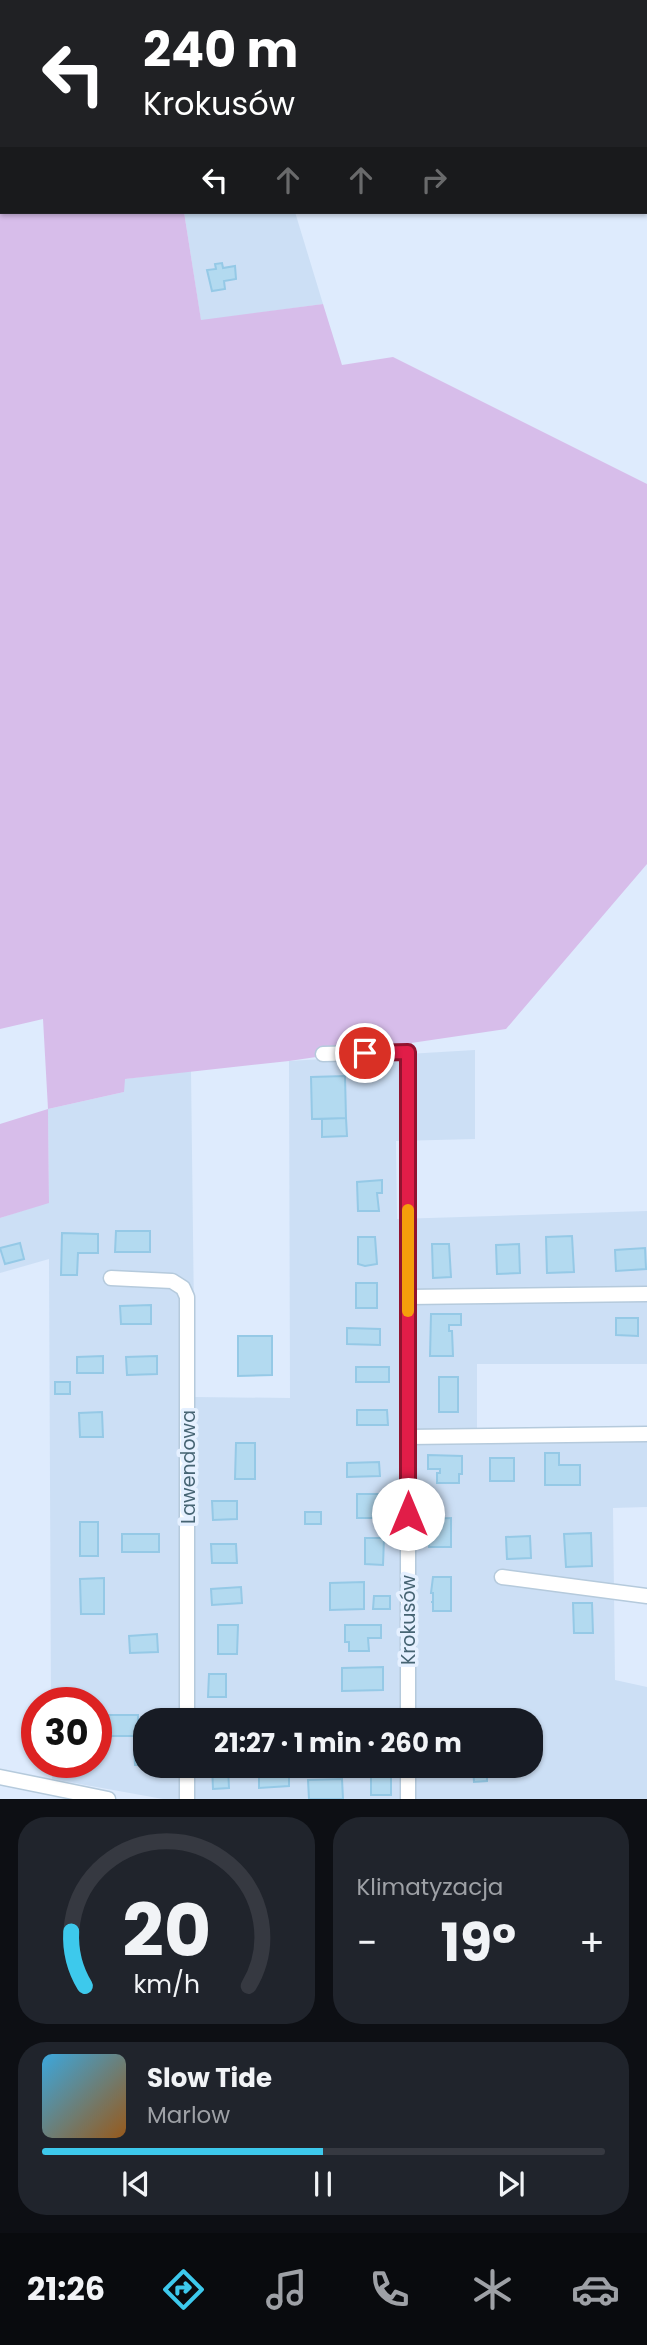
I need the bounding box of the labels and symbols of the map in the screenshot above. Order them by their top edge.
pin [335,1023,395,1083]
street label: Lawendowa [175,1410,202,1524]
position arrow [371,1477,445,1551]
street label: Krokusów [395,1574,422,1665]
speed limit sign: 30 [21,1687,112,1778]

